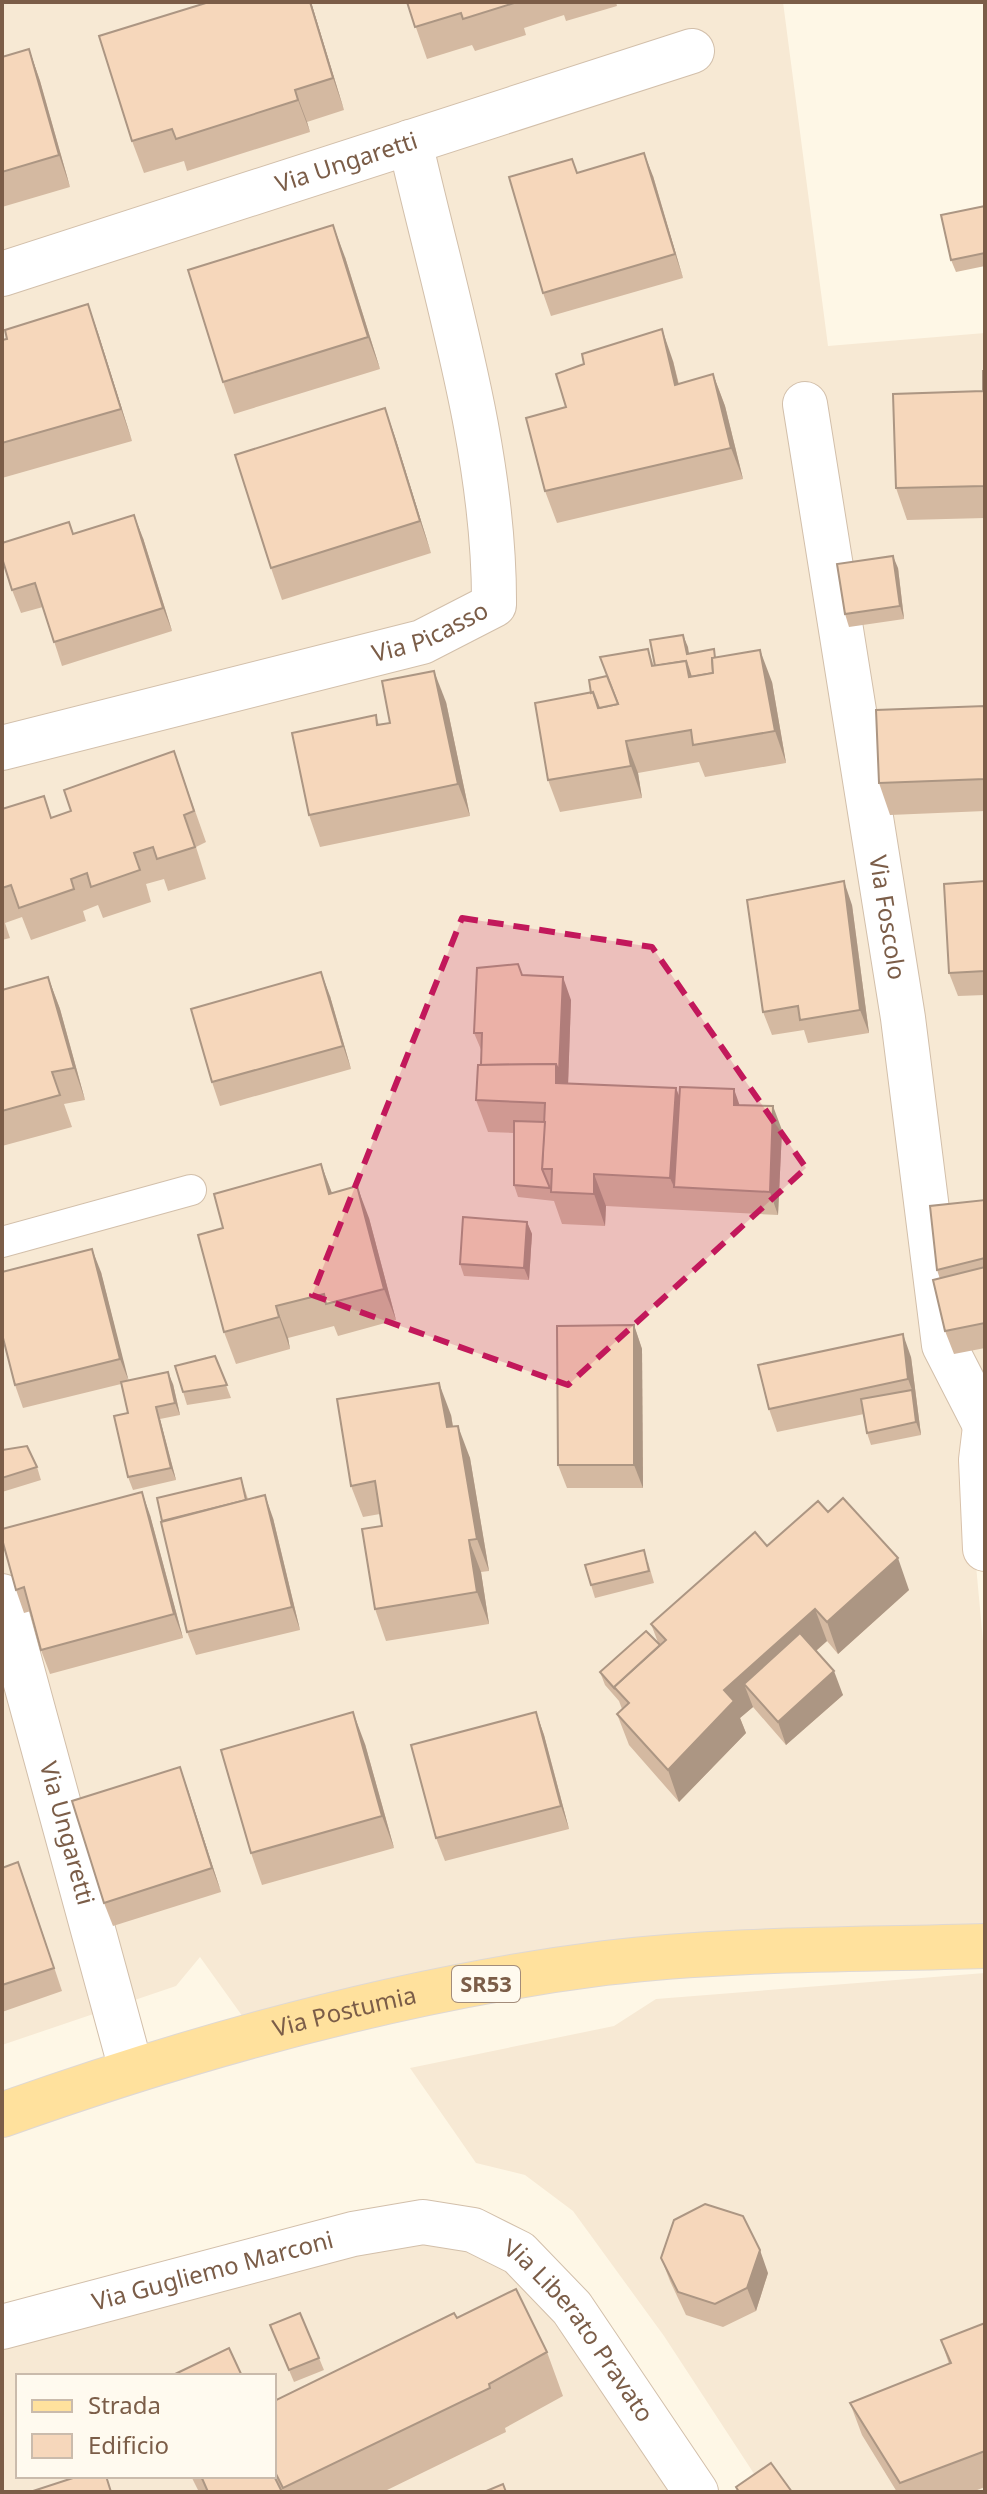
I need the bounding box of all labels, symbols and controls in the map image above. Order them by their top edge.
street label: Via Ungaretti [271,123,421,200]
street label: Via Picasso [368,593,493,669]
street label: Via Foscolo [862,853,915,982]
street label: Via Ungaretti [33,1757,103,1908]
road number: SR53 [452,1966,520,2002]
street label: Via Postumia [269,1978,419,2044]
street label: Via Gugliemo Marconi [88,2222,337,2317]
street label: Via Liberato Pravato [499,2230,662,2428]
legend [16,2374,276,2478]
text: Strada [88,2388,161,2421]
text: Edificio [88,2428,169,2461]

